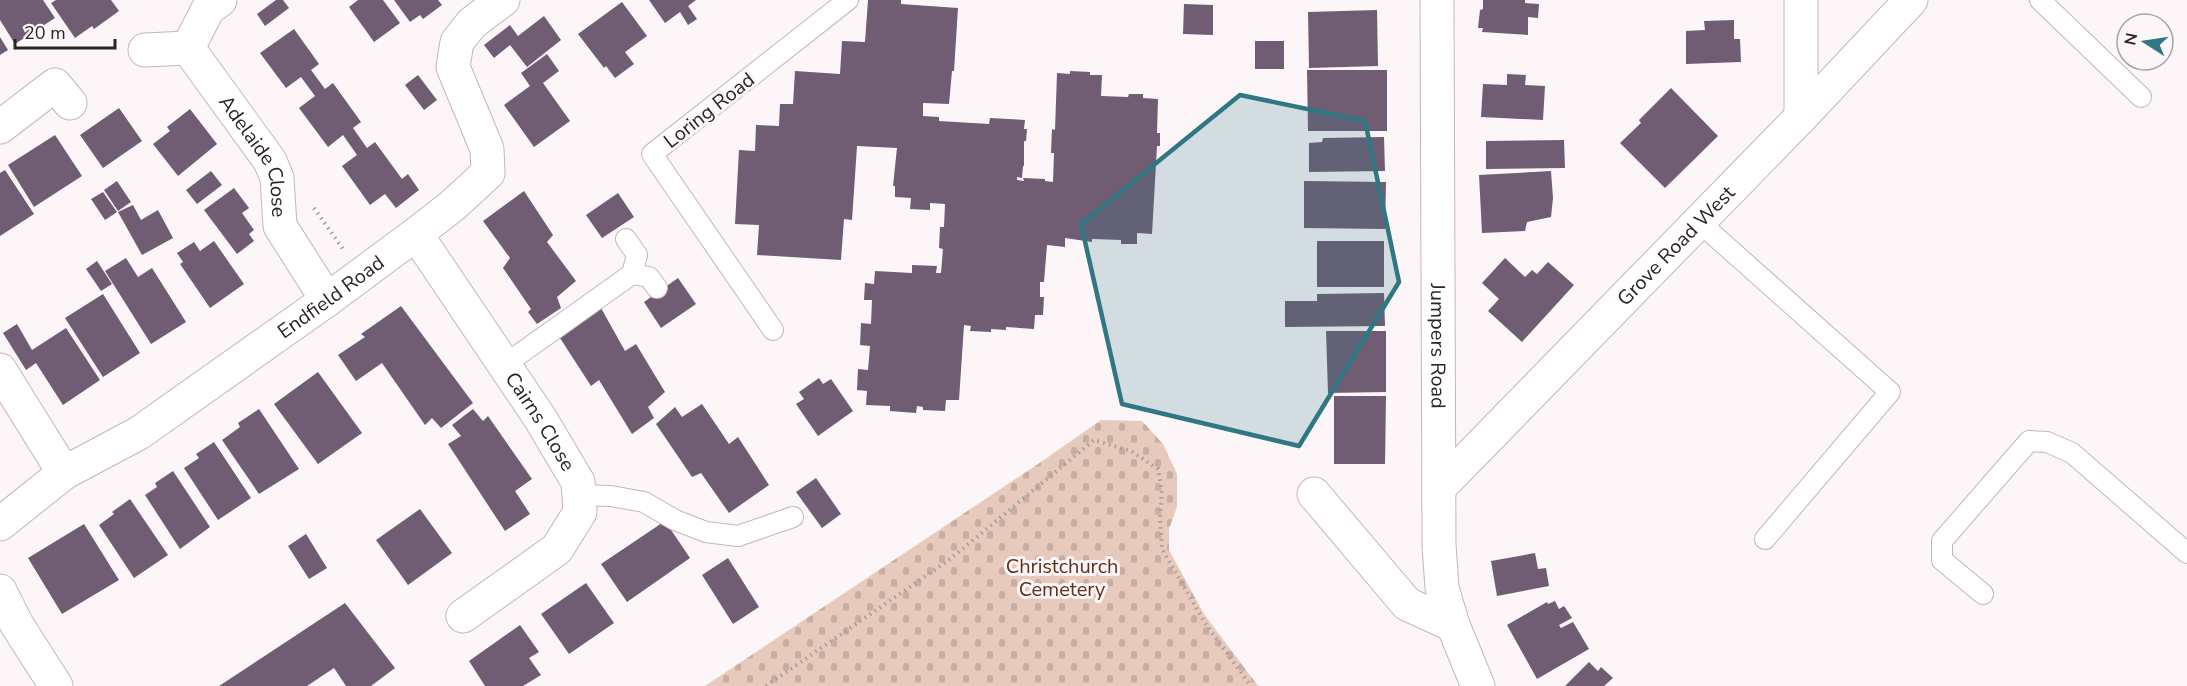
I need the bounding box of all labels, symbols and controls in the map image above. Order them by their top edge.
scale bar [15,12,116,50]
north arrow [2115,12,2175,72]
text: 20 m [24,21,66,45]
text: N [2119,31,2143,47]
street label: Loring Road [658,66,760,154]
street label: Adelaide Close [213,90,292,218]
street label: Grove Road West [1611,179,1742,312]
street label: Endfield Road [272,249,390,345]
street label: Jumpers Road [1424,282,1452,409]
street label: Cairns Close [499,367,581,476]
park label: Christchurch Cemetery [1006,553,1118,603]

